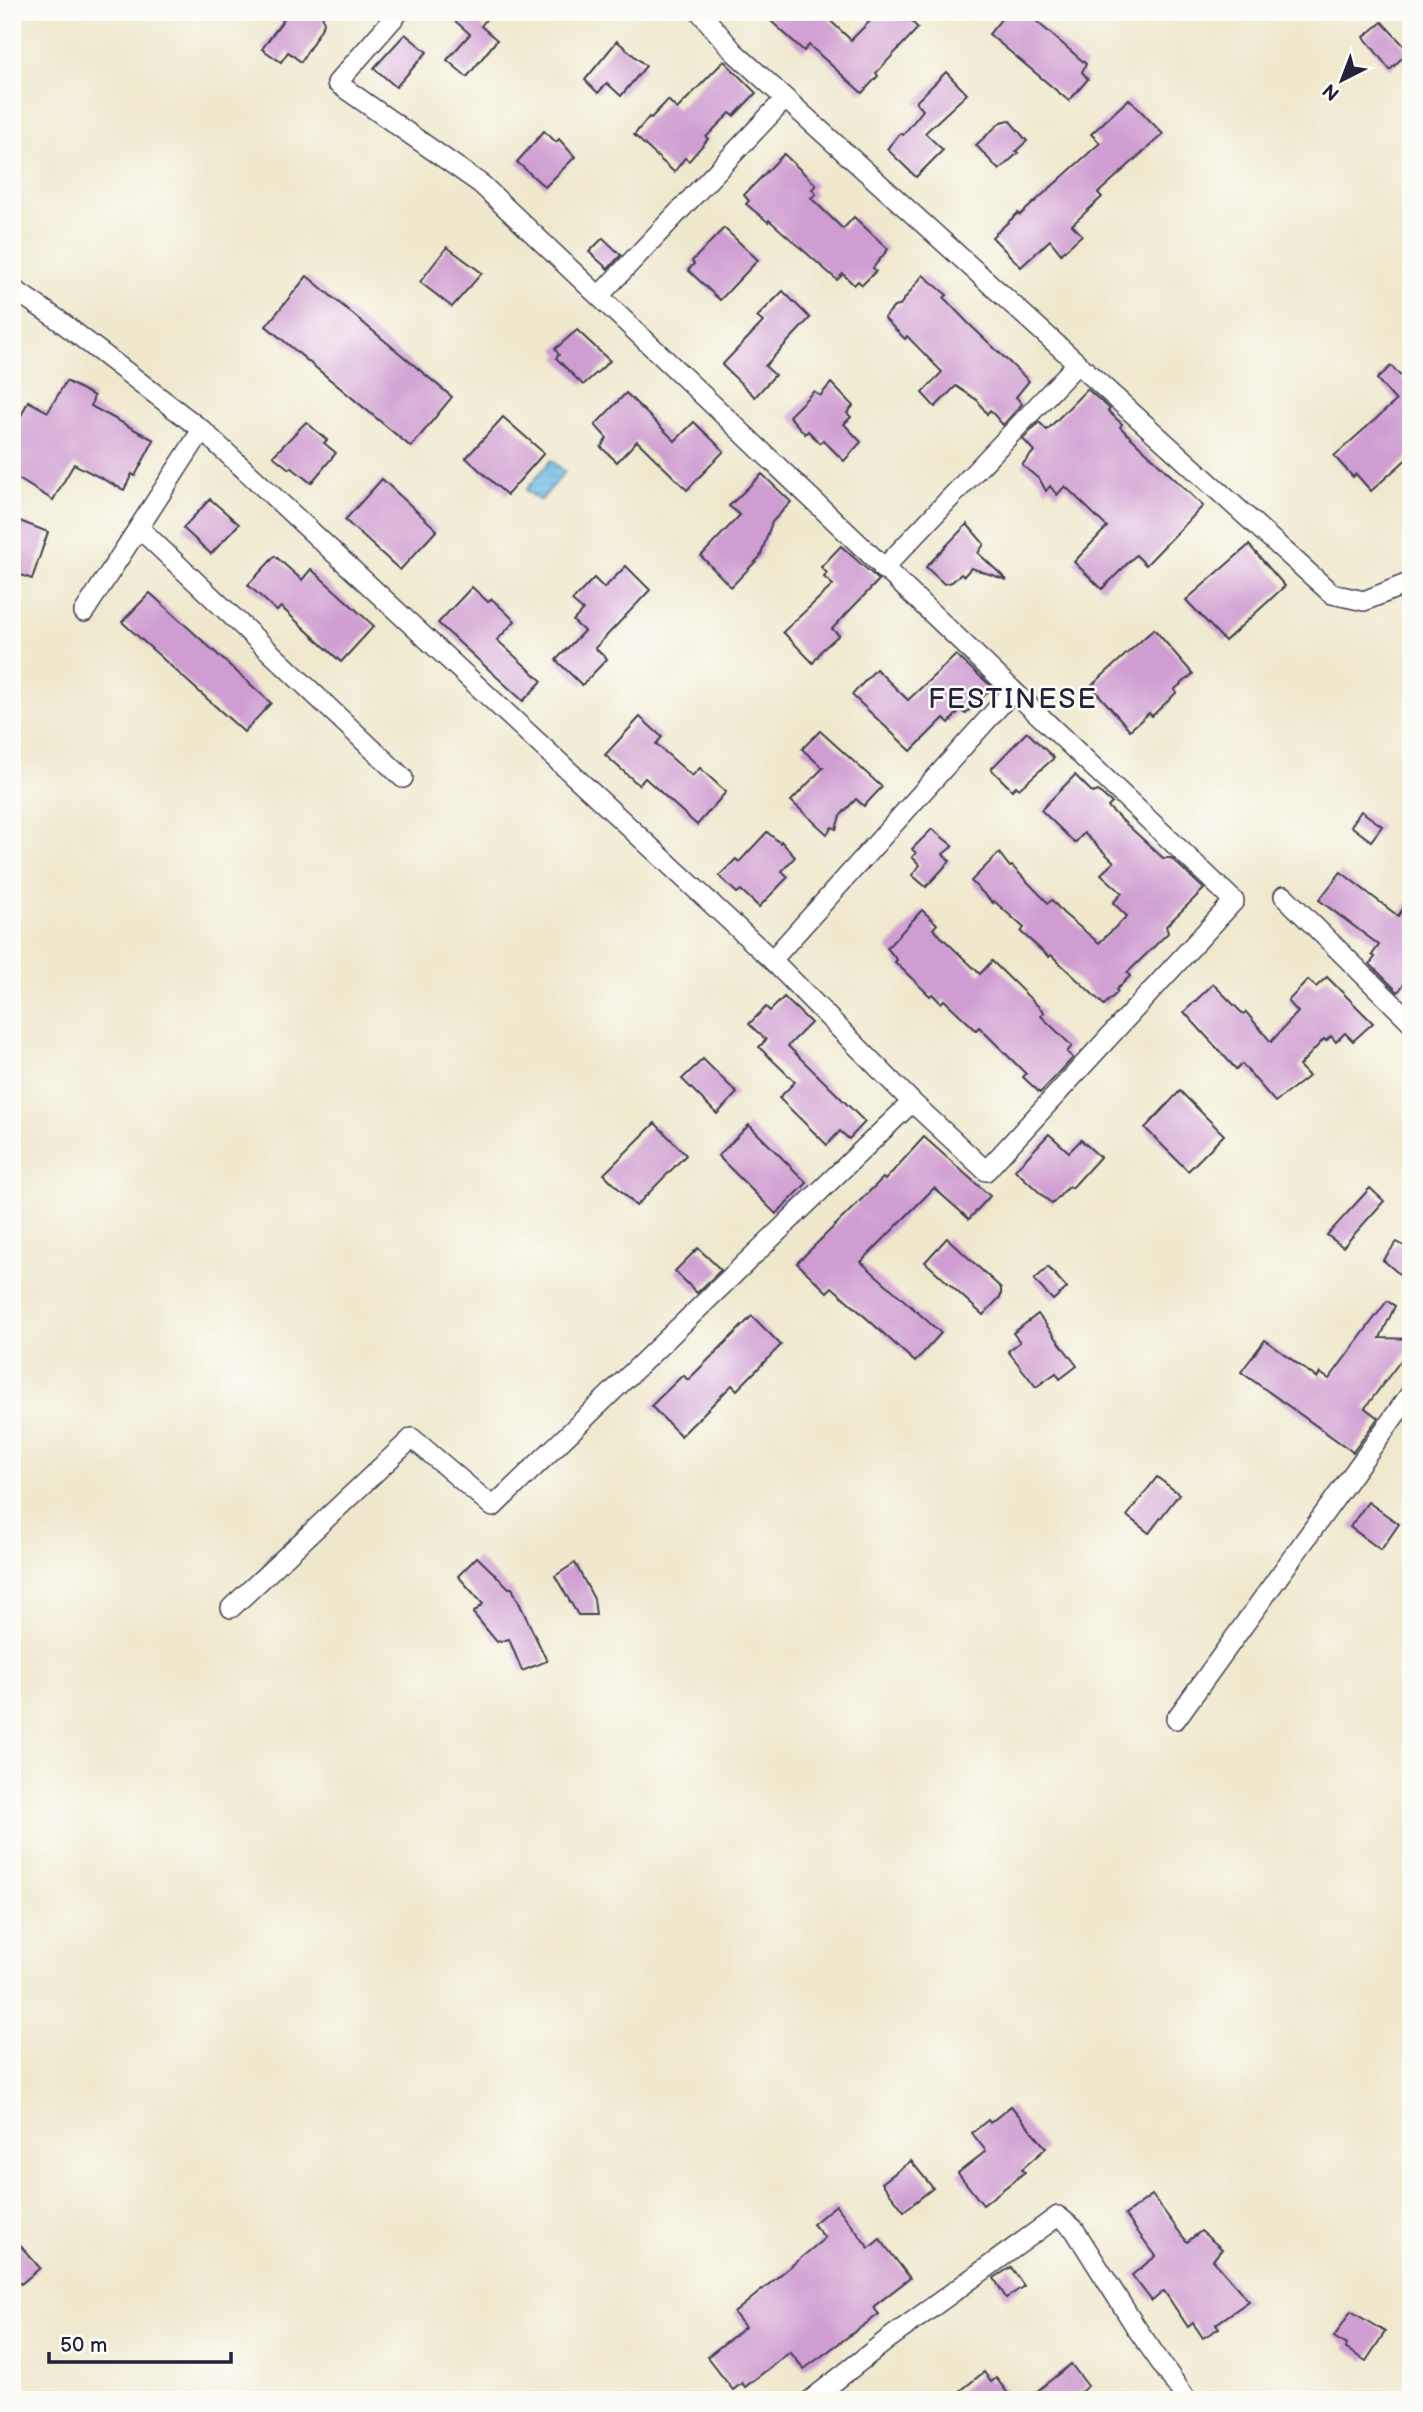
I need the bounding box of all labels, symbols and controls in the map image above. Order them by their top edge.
north arrow [1308,46,1378,116]
text: N [1319,78,1345,105]
district label: FESTINESE [928,683,1098,716]
scale bar [49,2321,231,2365]
text: 50 m [60,2333,107,2358]

